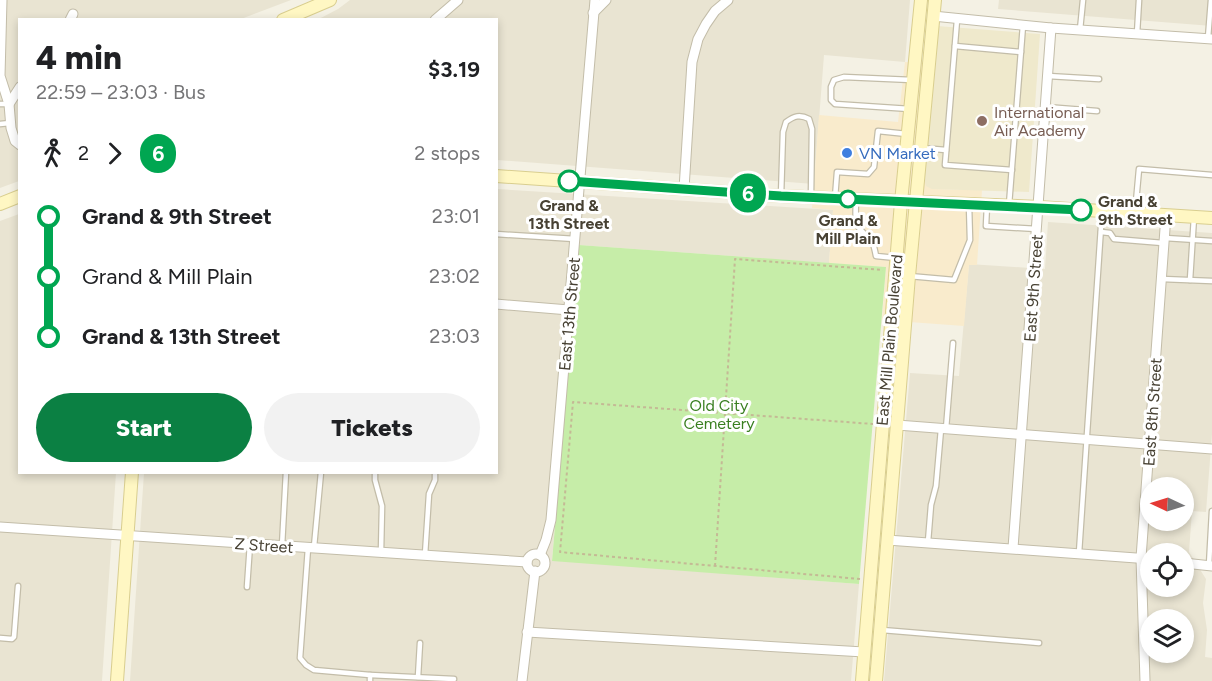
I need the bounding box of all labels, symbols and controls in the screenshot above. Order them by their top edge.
text: 4 min [36,38,122,77]
text: $3.19 [428,56,480,83]
text: 22:59 – 23:03 · Bus [36,80,206,104]
place label: International Air Academy [994,103,1086,140]
marker: International Air Academy [975,114,989,128]
icon: walk [36,137,69,170]
icon: forward [98,137,131,170]
text: 2 [78,141,89,165]
text: 6 [152,141,164,166]
text: 2 stops [414,141,480,165]
place label: VN Market [859,144,936,163]
marker: VN Market [840,146,854,160]
marker: Grand & 13th Street [558,170,580,192]
line badge: 6 [728,174,768,212]
text: 6 [742,181,754,206]
marker: Grand & Mill Plain [839,190,857,208]
place label: Grand & 9th Street [1098,192,1173,229]
place label: Grand & 13th Street [528,196,610,233]
marker: Grand & 9th Street [1070,199,1092,221]
text: Grand & 9th Street [82,203,272,230]
text: 23:01 [432,204,480,228]
place label: Grand & Mill Plain [816,211,880,248]
street label: East 9th Street [1020,234,1047,343]
street label: East Mill Plain Boulevard [873,254,906,427]
street label: East 13th Street [555,256,584,372]
text: Grand & Mill Plain [82,263,253,290]
text: 23:02 [429,264,480,288]
text: Grand & 13th Street [82,323,281,350]
text: 23:03 [429,324,480,348]
street label: East 8th Street [1139,357,1166,467]
button: Start [36,393,252,462]
button: Tickets [264,393,480,462]
park label: Old City Cemetery [683,396,755,433]
north arrow [1140,477,1194,531]
map controls [1140,477,1194,663]
street label: Z Street [234,534,294,557]
button: locate [1140,543,1194,597]
button: layers [1140,609,1194,663]

